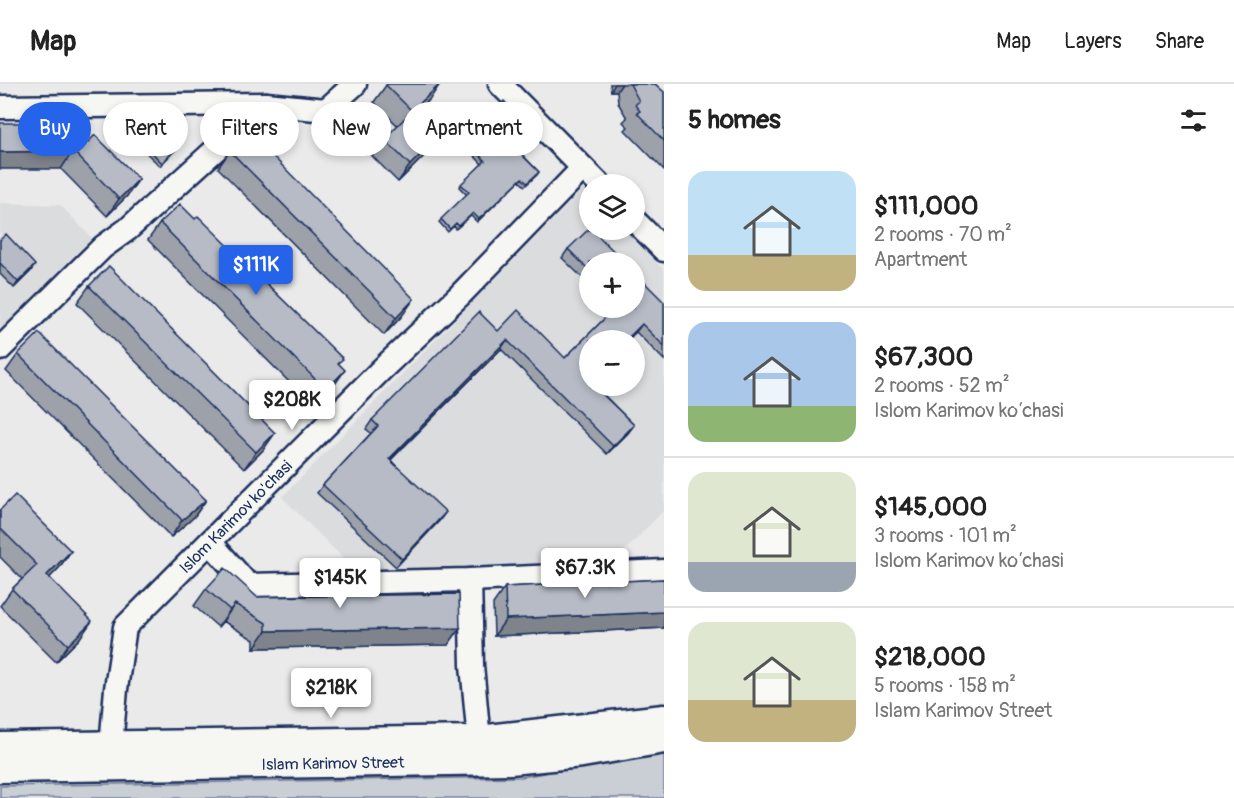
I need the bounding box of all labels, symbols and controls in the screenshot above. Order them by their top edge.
text: Map [30,24,76,59]
text: Map [996,28,1031,55]
text: Layers [1064,28,1122,55]
text: Share [1155,28,1204,55]
chip: Buy [18,102,91,156]
chip: Rent [103,102,188,156]
chip: Filters [200,102,299,156]
chip: New [311,102,391,156]
chip: Apartment [403,102,543,156]
text: 5 homes [688,104,781,136]
icon: filters [1177,104,1210,137]
map controls [579,174,645,396]
button: layers [579,174,645,240]
text: $111,000 [874,190,978,222]
icon: home [736,195,808,267]
text: 2 rooms · 70 m² [874,222,1012,247]
pin: $111K [214,245,298,296]
text: Apartment [874,247,967,272]
text: $111K [233,252,279,277]
button: + [579,252,645,318]
button: − [579,330,645,396]
text: $67,300 [874,341,973,373]
icon: home [736,346,808,418]
text: 2 rooms · 52 m² [874,373,1010,398]
pin: $208K [250,380,334,431]
text: $208K [263,387,321,412]
text: Islom Karimov ko‘chasi [874,398,1064,423]
street label: Islom Karimov ko'chasi [175,456,297,578]
text: $145,000 [874,491,987,523]
icon: home [736,496,808,568]
text: 3 rooms · 101 m² [874,523,1017,548]
pin: $67.3K [536,548,634,599]
text: Islom Karimov ko‘chasi [874,548,1064,573]
text: $67.3K [555,555,615,580]
pin: $145K [298,558,382,609]
text: $145K [313,565,367,590]
text: $218,000 [874,641,986,673]
icon: home [736,646,808,718]
pin: $218K [289,668,373,719]
text: 5 rooms · 158 m² [874,673,1016,698]
text: $218K [305,675,357,700]
text: Islam Karimov Street [874,698,1052,723]
street label: Islam Karimov Street [261,753,405,775]

